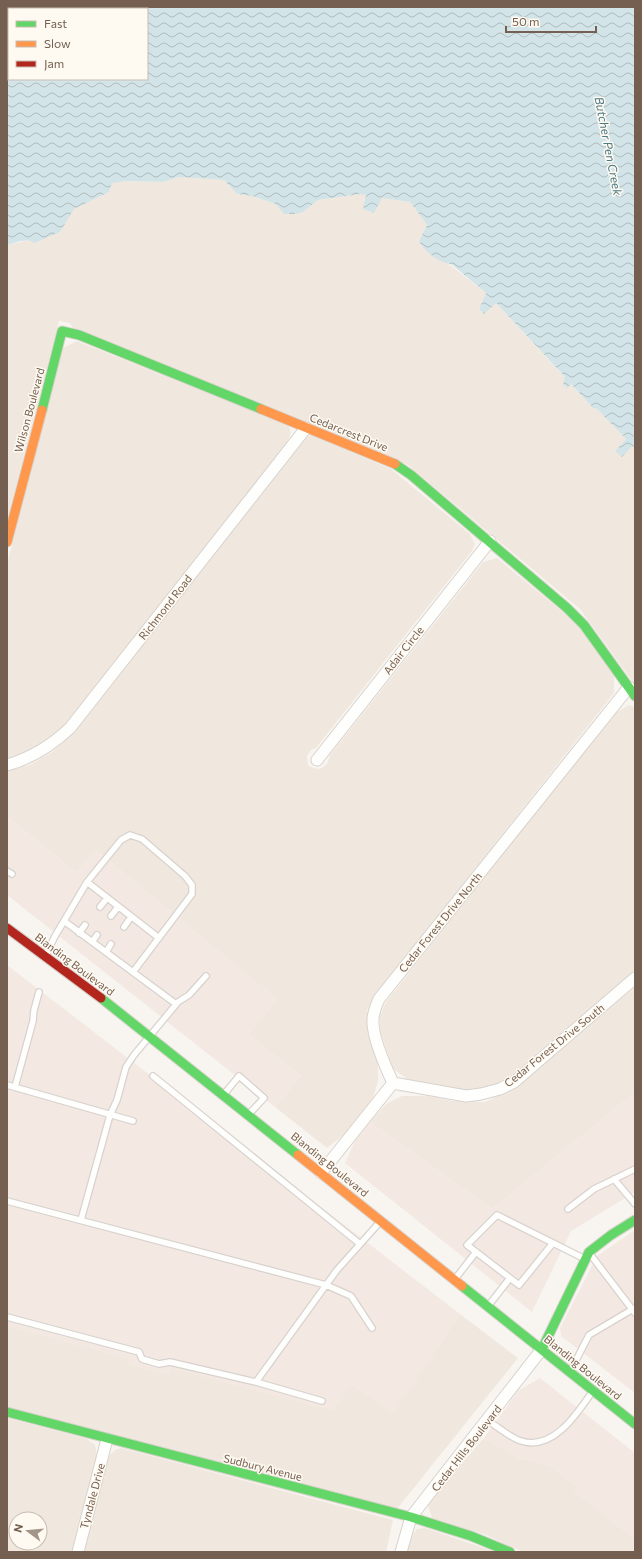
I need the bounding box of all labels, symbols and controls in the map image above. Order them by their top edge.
legend [8,8,148,80]
scale bar [506,8,596,34]
text: 50 m [512,14,540,28]
text: Fast [44,16,67,30]
text: Slow [44,36,71,50]
text: Jam [44,56,64,71]
water label: Butcher Pen Creek [593,95,626,197]
street label: Wilson Boulevard [11,366,47,454]
street label: Cedarcrest Drive [308,410,390,454]
street label: Richmond Road [136,572,194,642]
street label: Adair Circle [380,623,426,677]
street label: Cedar Forest Drive North [396,869,484,975]
street label: Blanding Boulevard [33,930,117,998]
street label: Cedar Forest Drive South [501,1001,607,1089]
street label: Blanding Boulevard [289,1129,371,1199]
street label: Blanding Boulevard [542,1332,624,1402]
street label: Cedar Hills Boulevard [428,1402,504,1494]
street label: Sudbury Avenue [222,1451,304,1483]
street label: Tyndale Drive [77,1461,107,1530]
north arrow [8,1511,48,1551]
text: N [11,1522,25,1534]

